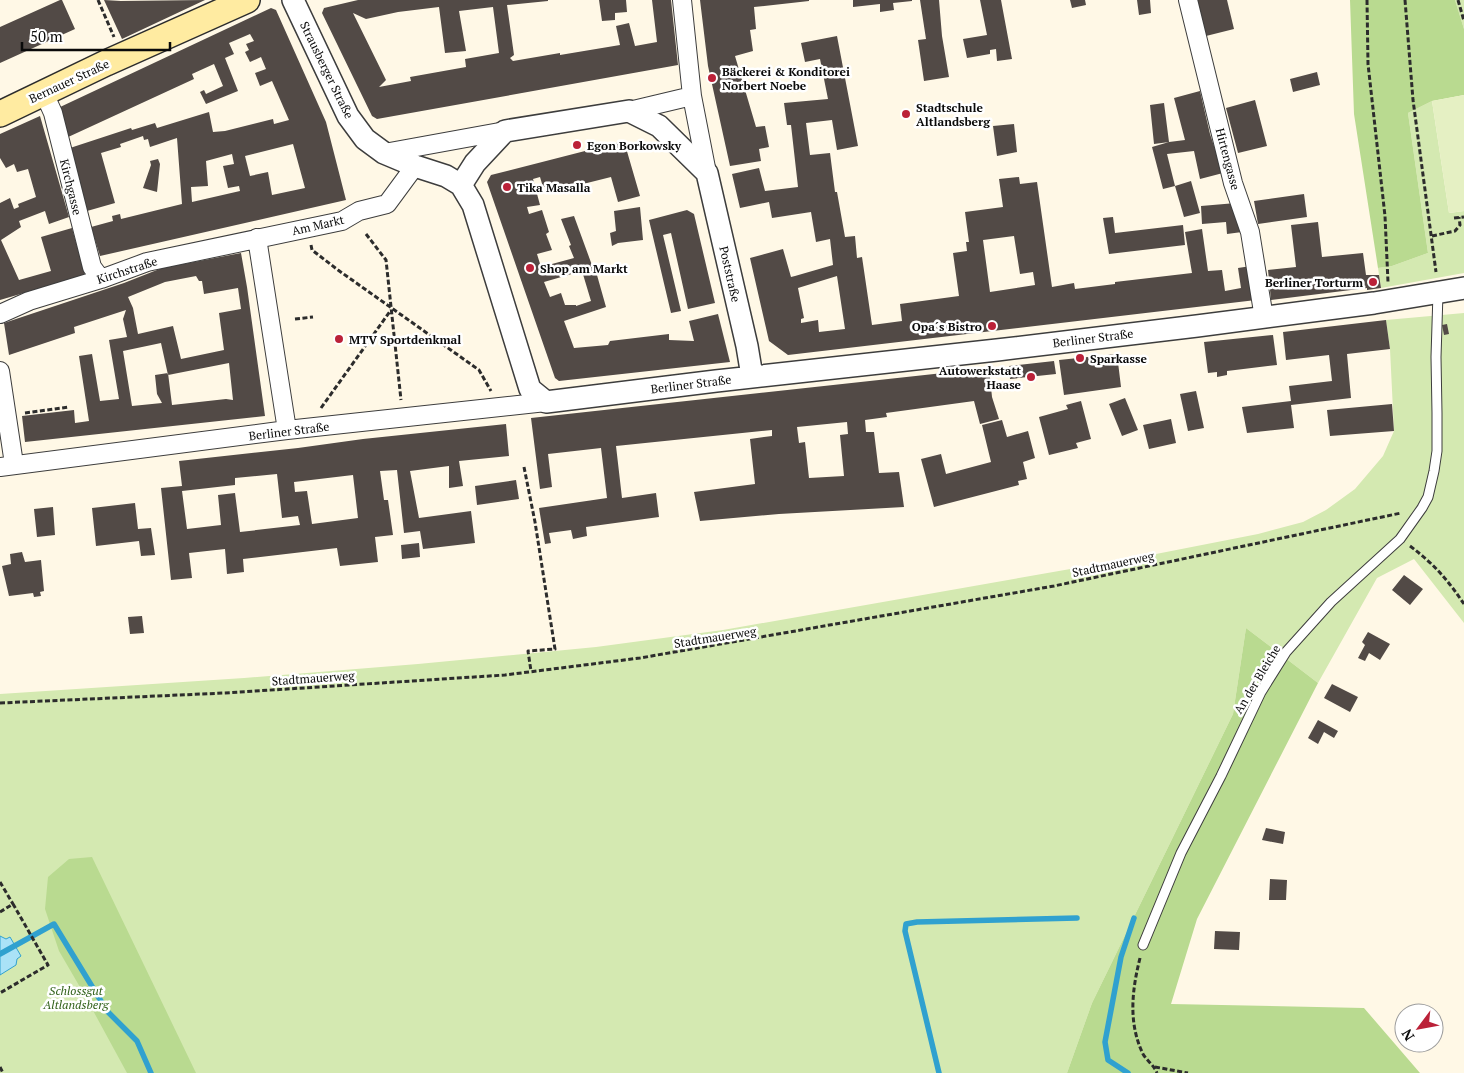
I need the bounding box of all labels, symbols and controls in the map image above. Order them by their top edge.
street label: Strausberger Straße [297,19,357,121]
scale bar [22,20,170,52]
text: 50 m [30,26,63,46]
street label: Bernauer Straße [26,56,112,106]
place label: Bäckerei & Konditorei Norbert Noebe [722,64,850,93]
marker: Bäckerei & Konditorei Norbert Noebe [706,72,718,84]
place label: Stadtschule Altlandsberg [916,100,990,129]
marker: Stadtschule Altlandsberg [900,108,912,120]
street label: Hirtengasse [1213,126,1243,192]
place label: Egon Borkowsky [587,138,682,153]
marker: Egon Borkowsky [571,139,583,151]
street label: Kirchgasse [57,157,85,217]
place label: Tika Masalla [517,180,591,195]
marker: Tika Masalla [501,181,513,193]
street label: Am Markt [290,212,346,238]
street label: Poststraße [716,244,744,304]
street label: Kirchstraße [95,253,159,287]
place label: Shop am Markt [540,261,628,276]
marker: Shop am Markt [524,262,536,274]
place label: Berliner Torturm [1265,275,1363,290]
marker: Berliner Torturm [1367,276,1379,288]
place label: Opa´s Bistro [912,319,982,334]
marker: Opa´s Bistro [986,320,998,332]
street label: Berliner Straße [1052,326,1134,350]
place label: MTV Sportdenkmal [349,332,461,347]
marker: MTV Sportdenkmal [333,333,345,345]
place label: Sparkasse [1090,351,1147,366]
marker: Sparkasse [1074,352,1086,364]
place label: Autowerkstatt Haase [939,363,1022,392]
marker: Autowerkstatt Haase [1025,371,1037,383]
street label: Berliner Straße [650,372,732,396]
street label: Berliner Straße [248,419,330,443]
street label: Stadtmauerweg [1071,548,1156,580]
street label: Stadtmauerweg [673,623,758,651]
street label: An der Bleiche [1231,642,1283,716]
street label: Stadtmauerweg [271,668,356,688]
park label: Schlossgut Altlandsberg [42,983,110,1012]
north arrow [1394,1003,1444,1053]
text: N [1396,1025,1418,1045]

